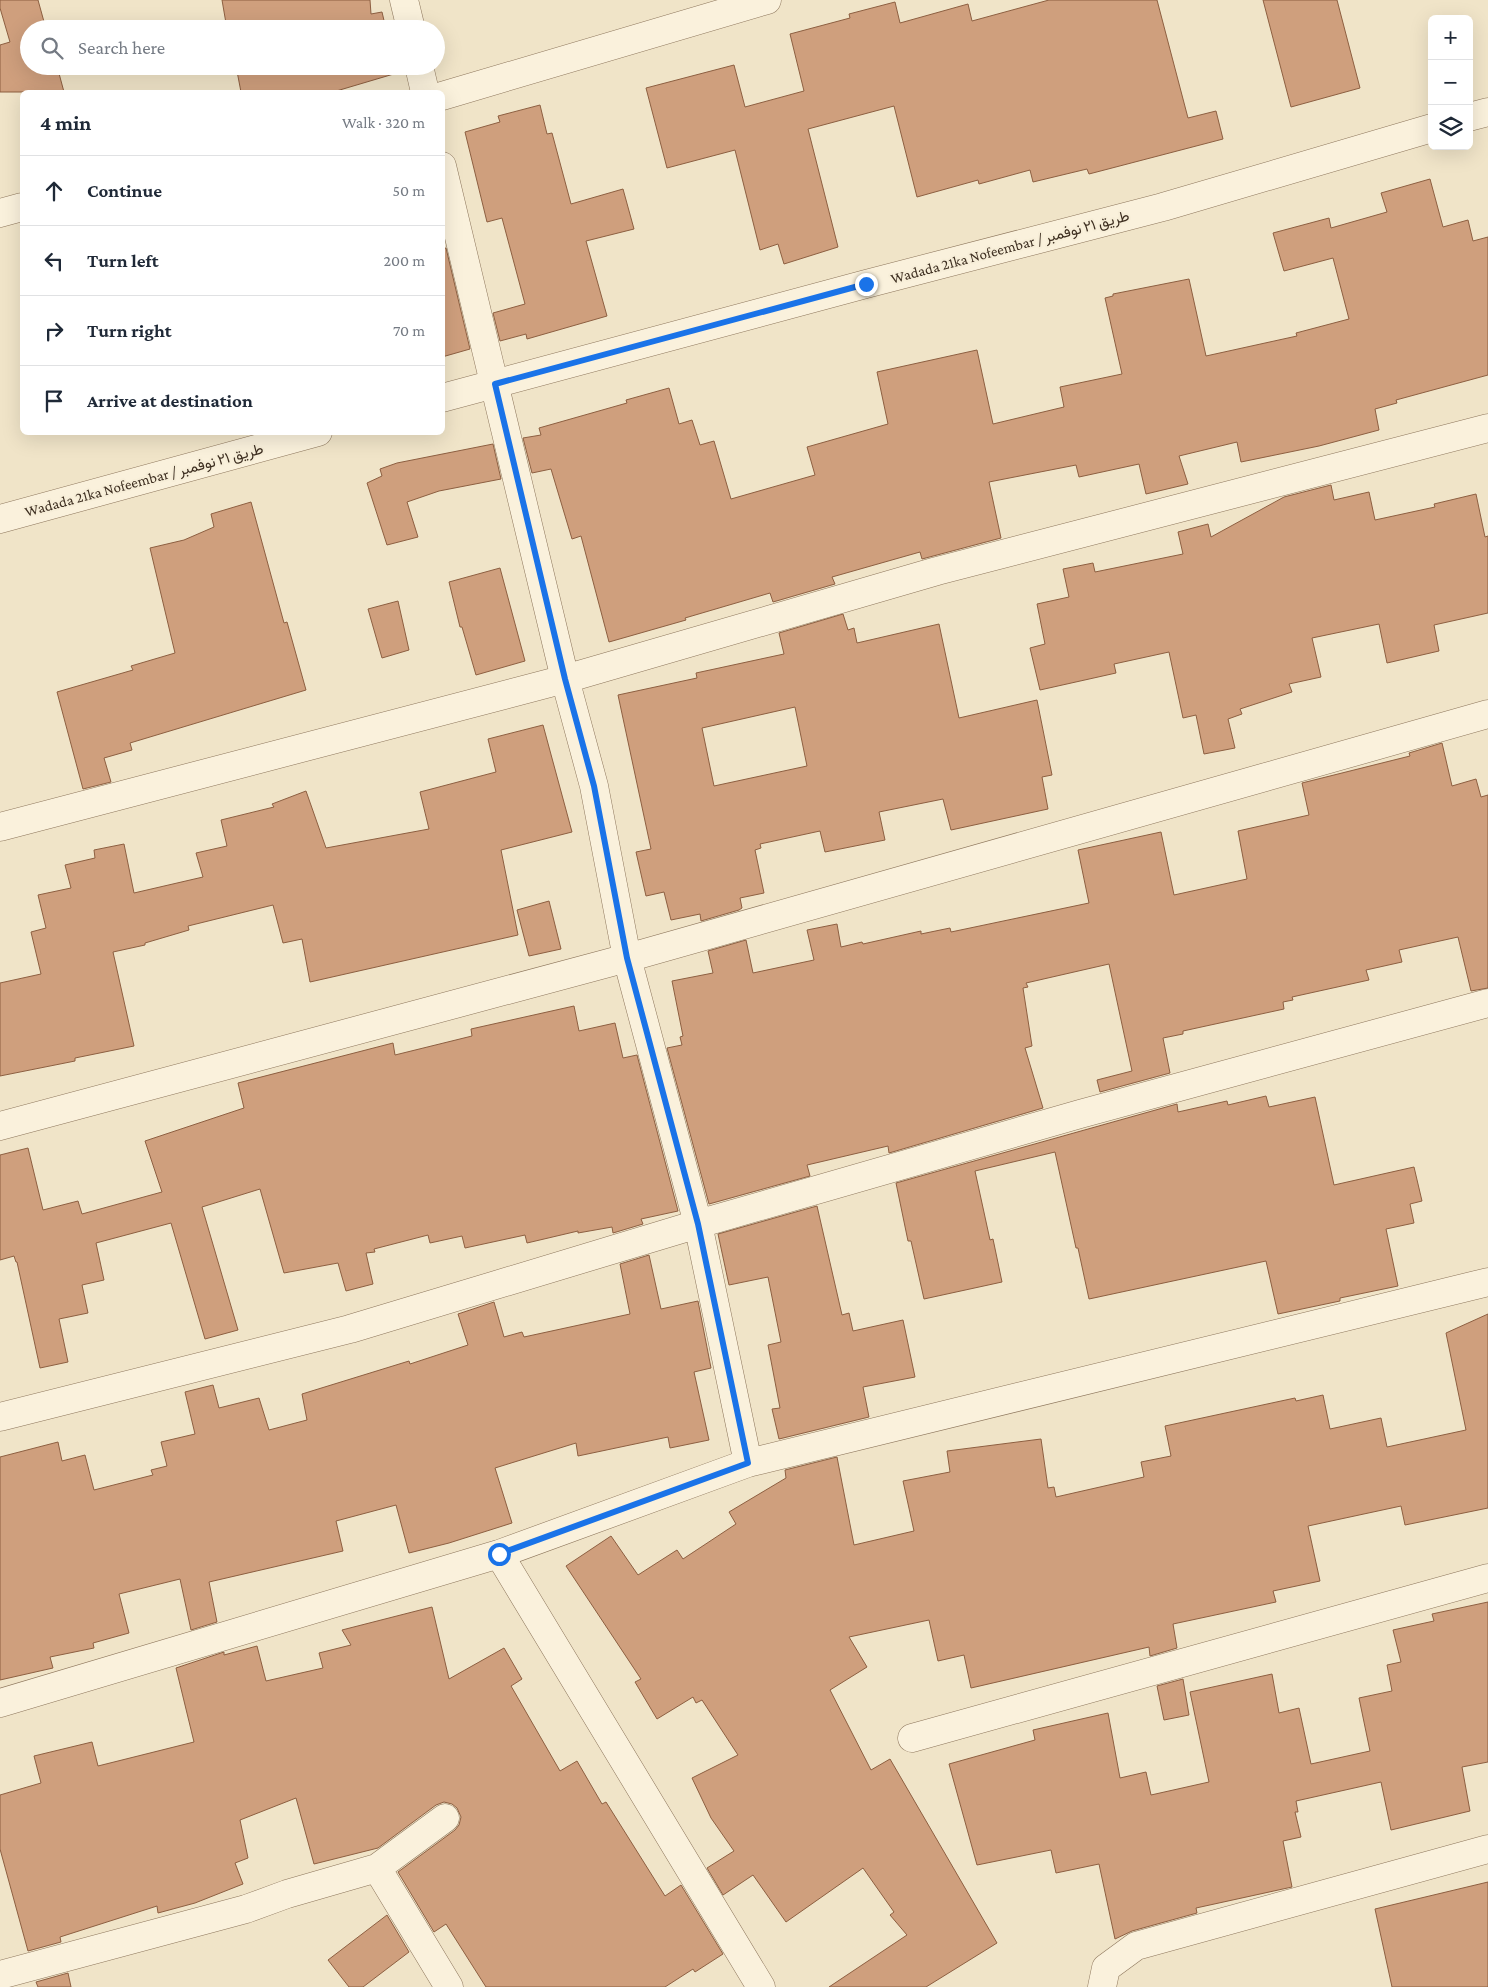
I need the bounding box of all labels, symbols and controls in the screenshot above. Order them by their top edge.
map controls [1428,15,1473,150]
button: + [1428,15,1473,60]
search box [20,20,445,75]
icon: search [38,34,66,62]
text: Search here [78,37,165,58]
button: − [1428,60,1473,105]
button: layers [1428,105,1473,150]
text: 4 min [40,111,91,135]
text: Walk · 320 m [342,114,425,131]
icon: ahead [40,177,68,205]
text: Continue [87,180,162,201]
text: 50 m [393,182,425,199]
street label: Wadada 21ka Nofeembar / طريق ٢١ نوفمبر [889,207,1132,289]
icon: left [40,247,68,275]
text: Turn left [87,250,159,271]
text: 200 m [383,252,425,269]
route end [855,273,878,296]
icon: right [40,317,68,345]
text: Turn right [87,320,172,341]
text: 70 m [393,322,425,339]
icon: arrive [40,387,68,415]
text: Arrive at destination [87,390,253,411]
street label: Wadada 21ka Nofeembar / طريق ٢١ نوفمبر [23,440,266,522]
route start [488,1543,511,1566]

